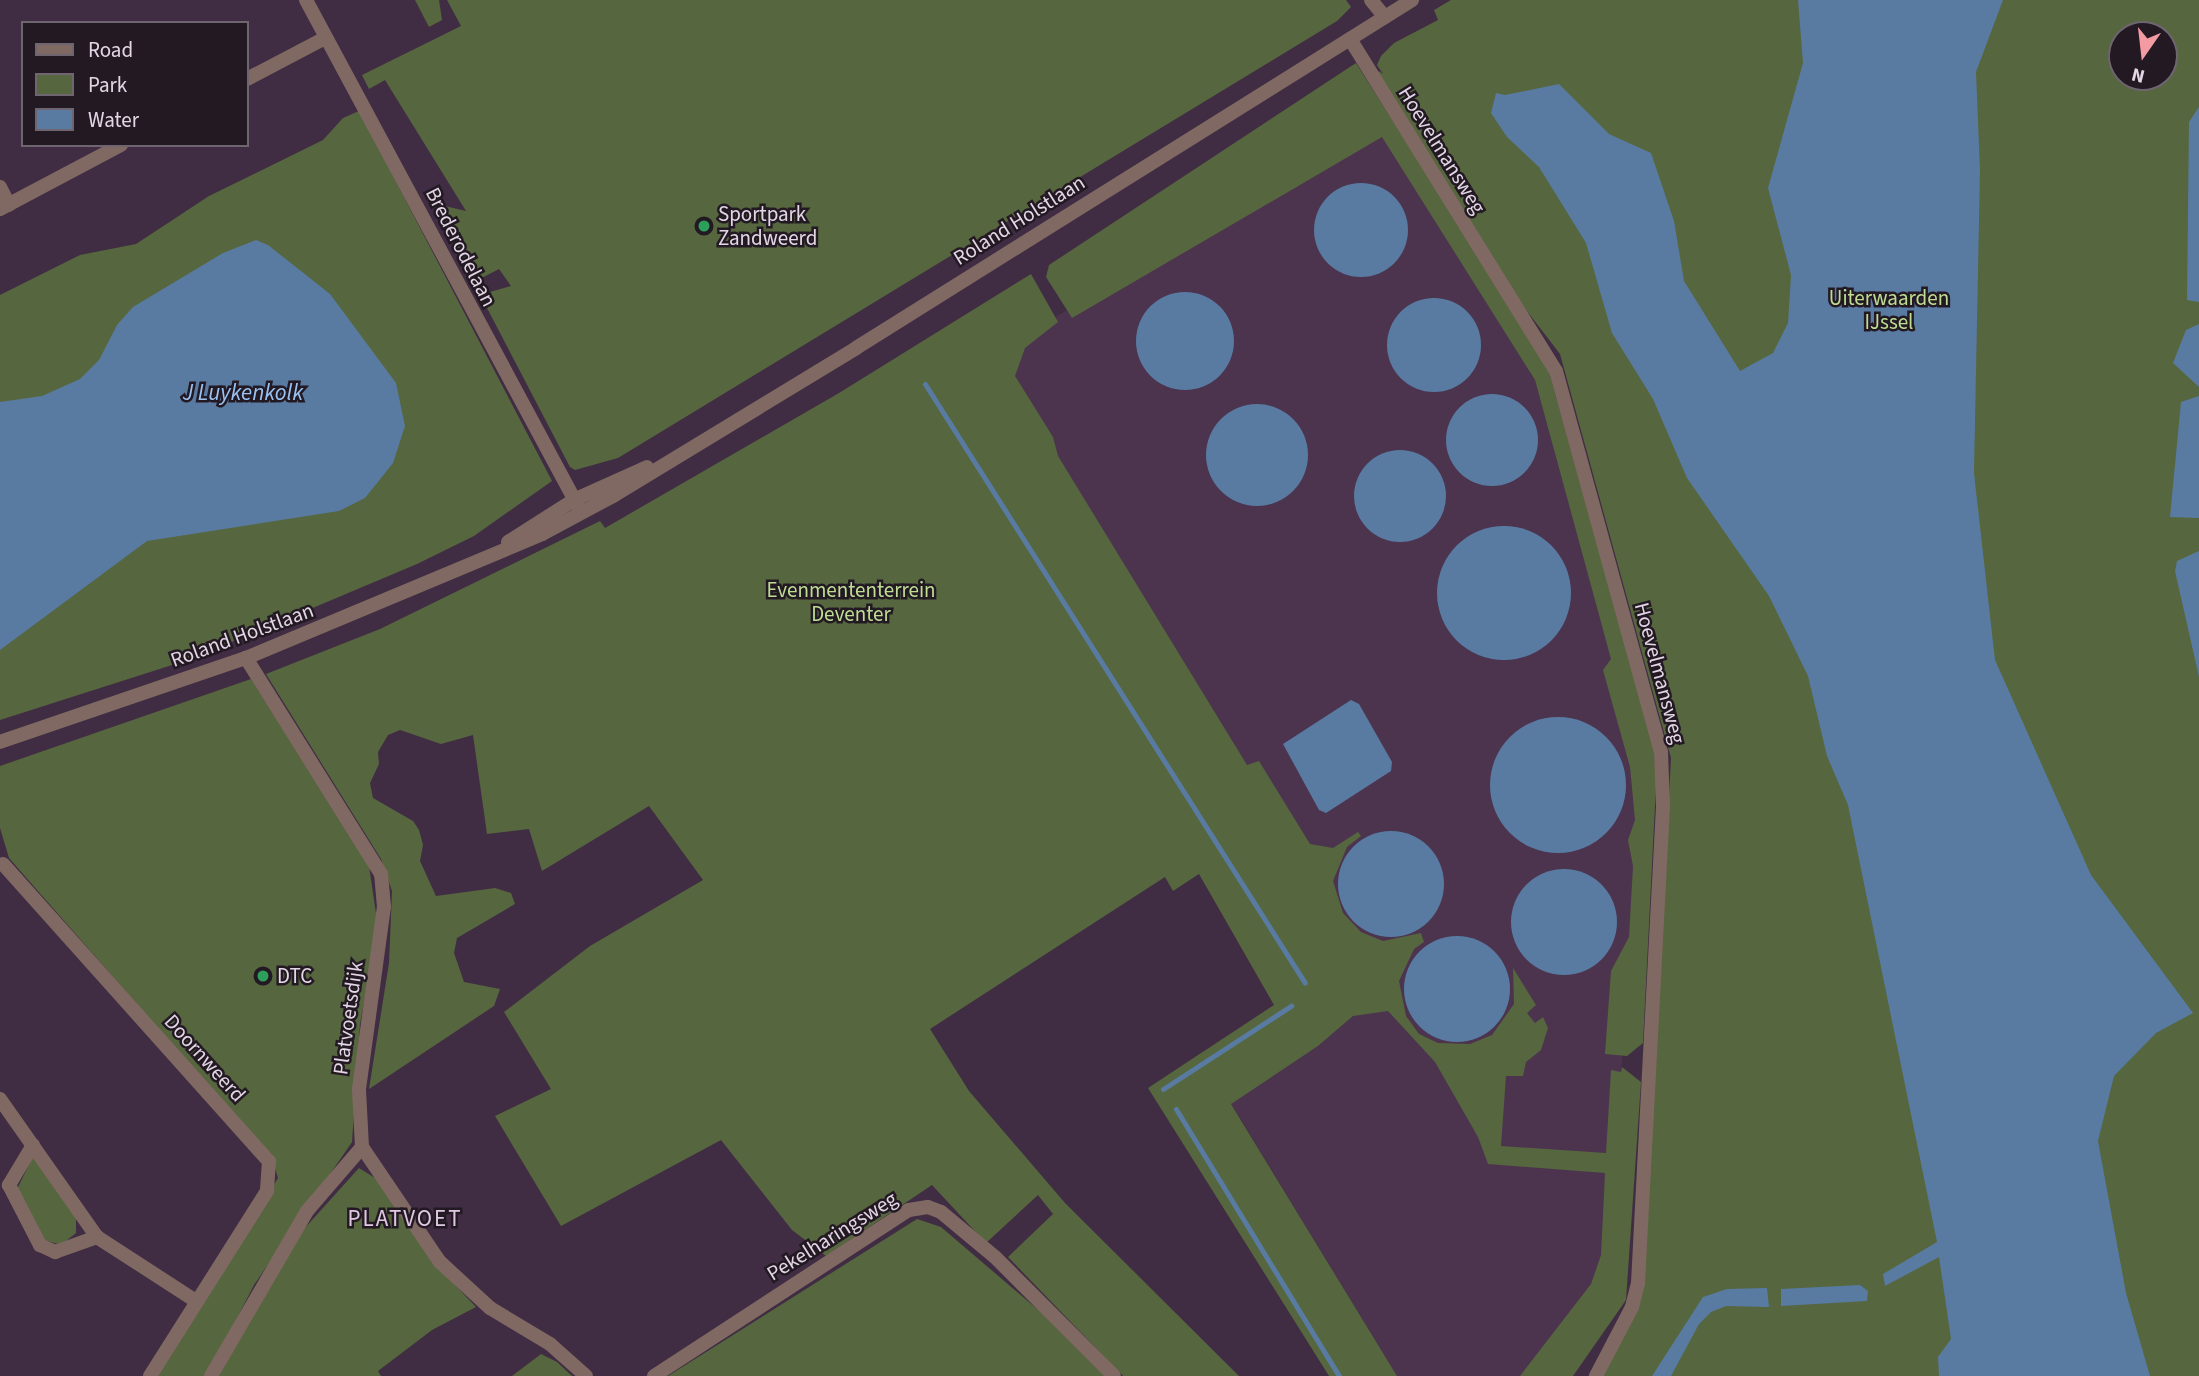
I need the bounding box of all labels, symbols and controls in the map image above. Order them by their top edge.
legend [21,21,248,147]
north arrow [2108,21,2178,91]
text: Road [88,35,133,65]
text: N [2129,60,2148,90]
text: Park [88,70,127,100]
street label: Hoevelmansweg [1393,82,1491,218]
text: Water [88,105,139,135]
street label: Roland Holstlaan [949,169,1089,271]
street label: Brederodelaan [420,183,502,311]
place label: Sportpark Zandweerd [718,201,817,251]
marker: Sportpark Zandweerd [696,218,712,234]
park label: Uiterwaarden IJssel [1829,285,1949,335]
water label: J Luykenkolk [183,379,303,407]
park label: Evenmententerrein Deventer [766,577,936,627]
street label: Roland Holstlaan [167,597,317,673]
street label: Hoevelmansweg [1629,600,1691,746]
street label: Platvoetsdijk [328,960,368,1076]
place label: DTC [277,963,312,989]
marker: DTC [255,968,271,984]
street label: Doornweerd [159,1009,251,1107]
street label: Pekelharingsweg [762,1186,902,1286]
district label: PLATVOET [348,1205,462,1233]

